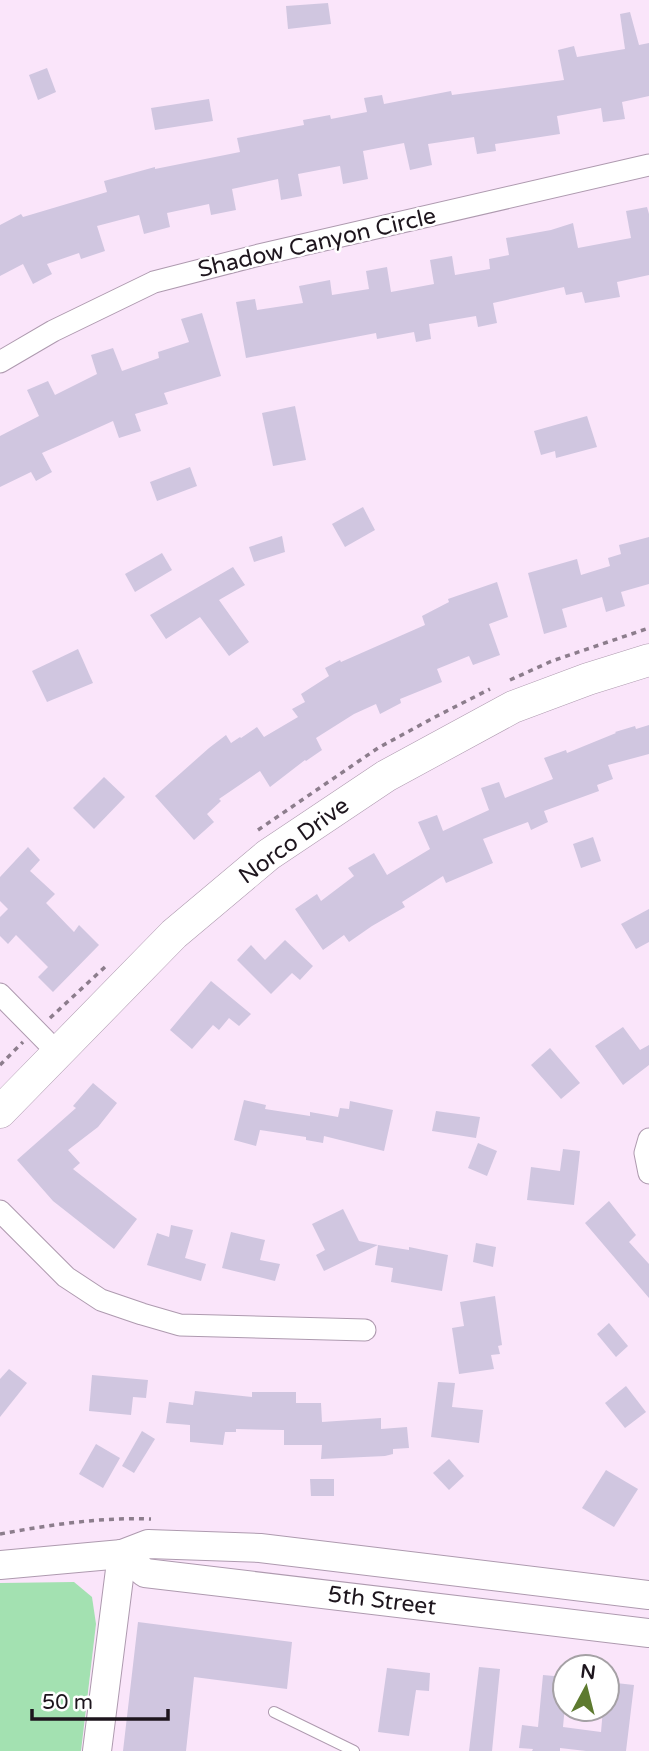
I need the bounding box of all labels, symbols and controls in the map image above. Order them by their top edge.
street label: Shadow Canyon Circle [195,202,439,284]
street label: Norco Drive [233,792,355,890]
street label: 5th Street [326,1580,438,1622]
north arrow [551,1653,621,1723]
text: N [579,1660,597,1684]
scale bar [32,1678,168,1722]
text: 50 m [42,1690,93,1715]

